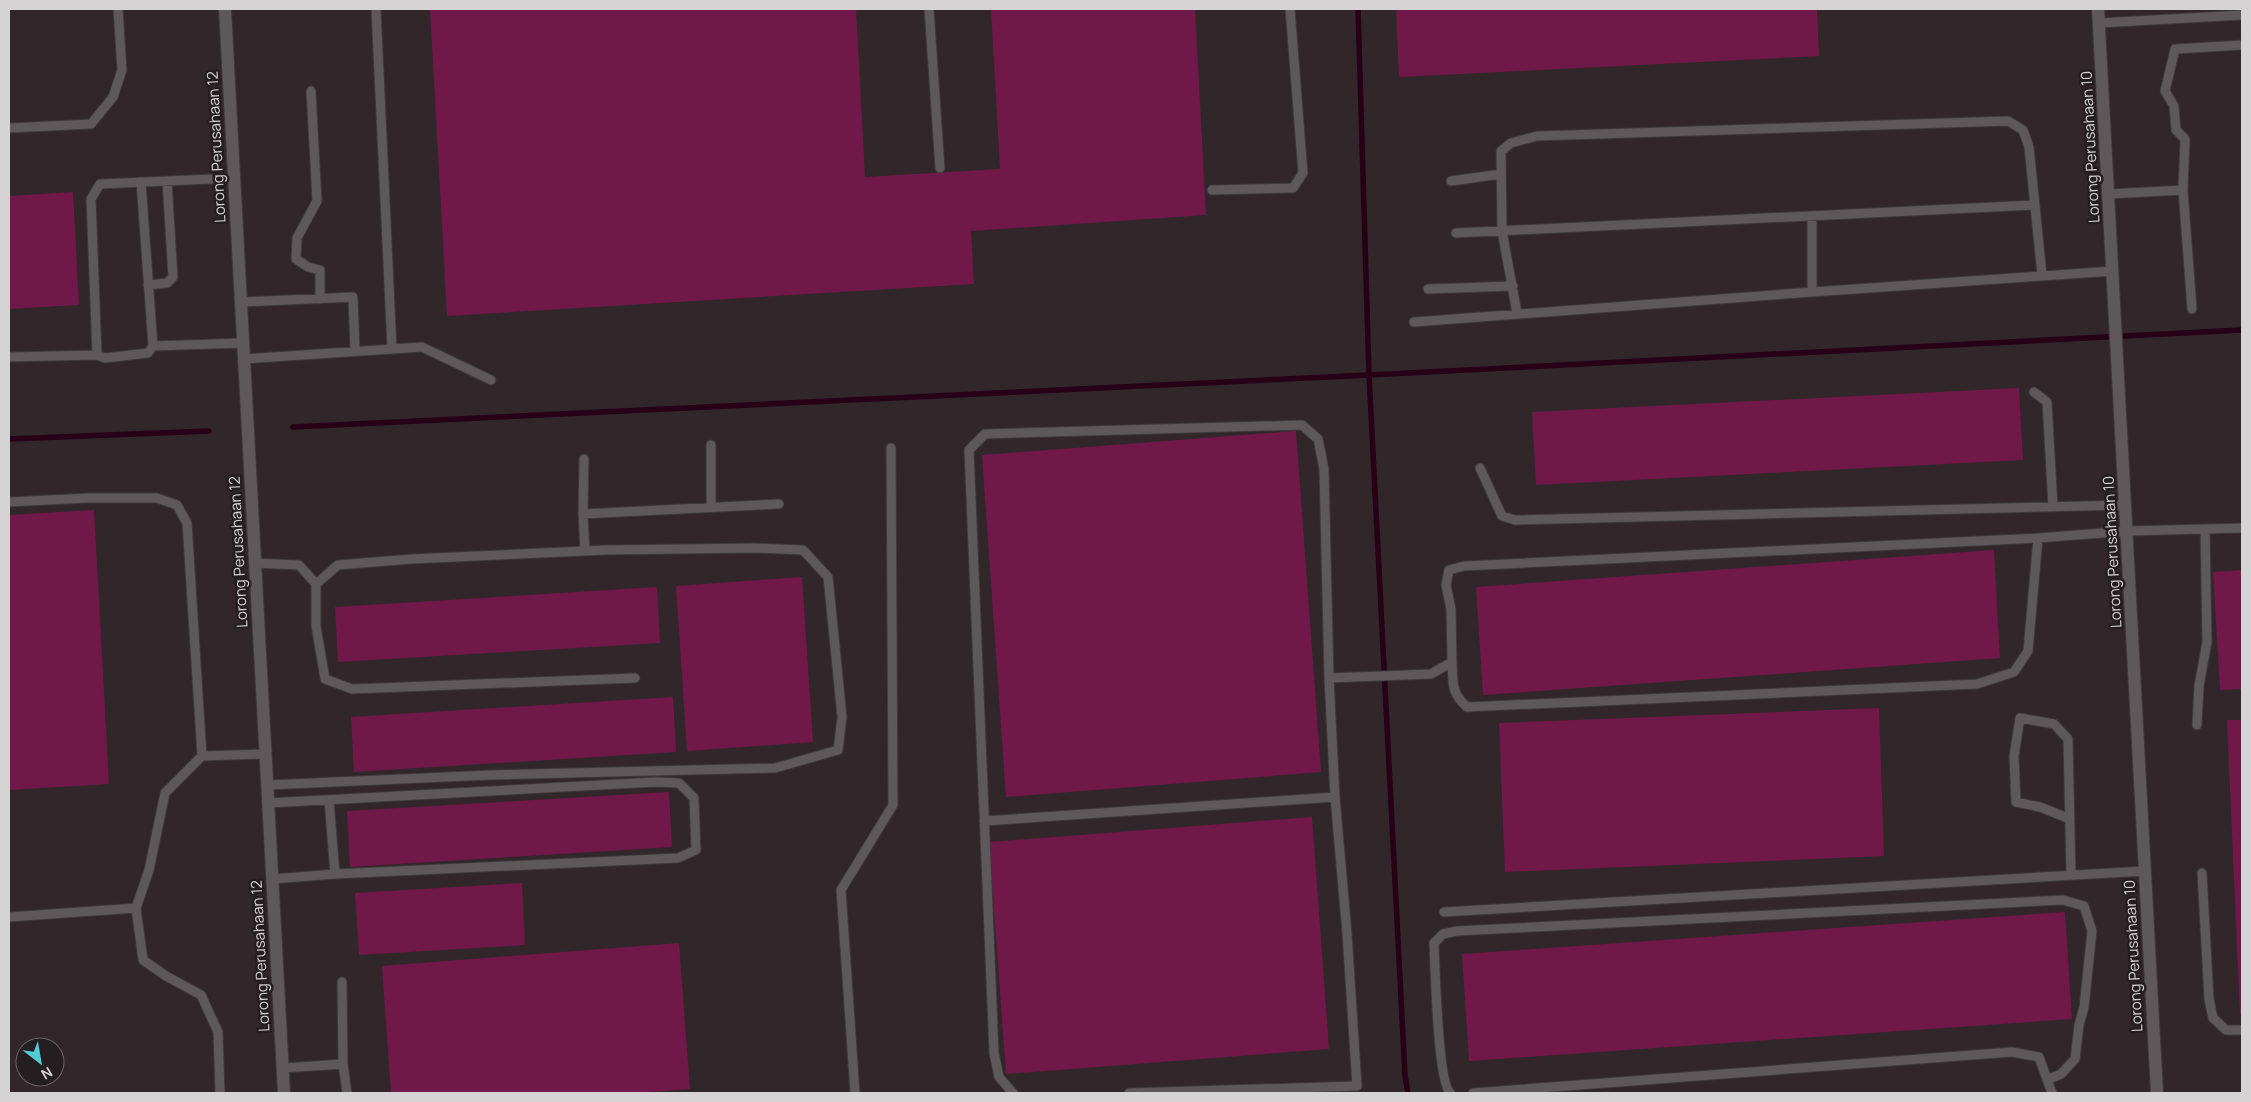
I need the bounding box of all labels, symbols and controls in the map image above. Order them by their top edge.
street label: Lorong Perusahaan 10 [2076,70,2104,224]
street label: Lorong Perusahaan 12 [202,71,230,223]
street label: Lorong Perusahaan 10 [2098,475,2126,629]
street label: Lorong Perusahaan 12 [224,476,252,628]
street label: Lorong Perusahaan 10 [2119,879,2147,1033]
street label: Lorong Perusahaan 12 [246,880,274,1032]
north arrow [15,1037,65,1087]
text: N [38,1063,56,1084]

